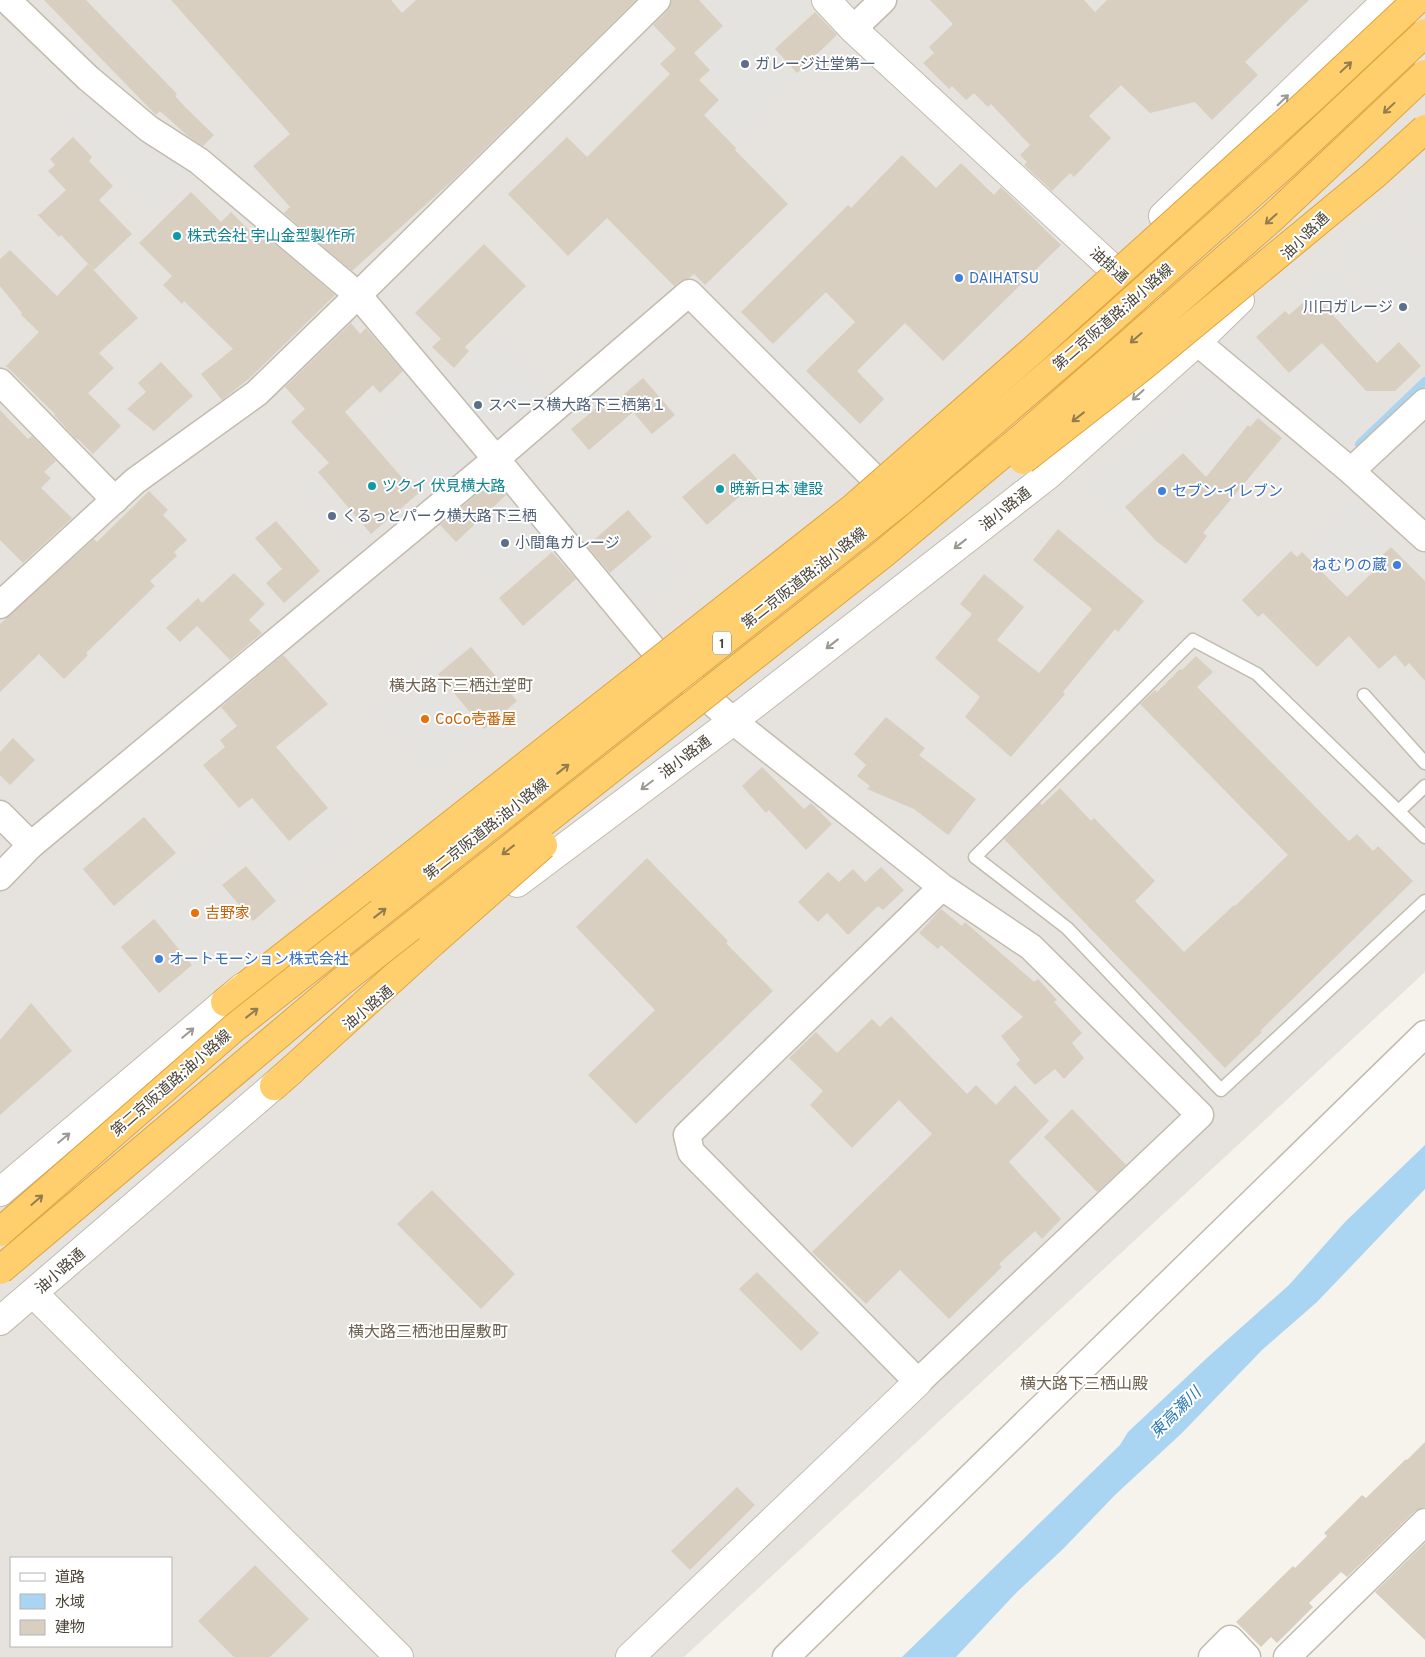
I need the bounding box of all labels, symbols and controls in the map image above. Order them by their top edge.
place label: ガレージ辻堂第一 [755,56,875,75]
marker: ガレージ辻堂第一 [739,58,751,70]
one-way arrow [1339,61,1352,73]
one-way arrow [1277,94,1290,106]
one-way arrow [1383,102,1396,114]
street label: 油小路通 [1278,209,1334,265]
one-way arrow [1264,213,1277,225]
place label: 株式会社 宇山金型製作所 [187,228,356,247]
marker: 株式会社 宇山金型製作所 [171,230,183,242]
street label: 油掛通 [1085,243,1132,288]
street label: 第二京阪道路;油小路線 [1050,261,1178,376]
place label: DAIHATSU [969,270,1039,289]
marker: DAIHATSU [953,272,965,284]
place label: 川口ガレージ [1303,299,1393,318]
marker: 川口ガレージ [1397,301,1409,313]
one-way arrow [1129,332,1142,344]
one-way arrow [1131,389,1144,401]
place label: スペース横大路下三栖第１ [488,397,666,416]
marker: スペース横大路下三栖第１ [472,399,484,411]
one-way arrow [1071,412,1085,422]
place label: ツクイ 伏見横大路 [382,478,506,497]
marker: ツクイ 伏見横大路 [366,480,378,492]
place label: 暁新日本 建設 [730,481,824,500]
marker: 暁新日本 建設 [714,483,726,495]
place label: セブン-イレブン [1172,483,1283,502]
street label: 油小路通 [976,484,1035,536]
marker: セブン-イレブン [1156,485,1168,497]
place label: くるっとパーク横大路下三栖 [342,508,537,527]
marker: くるっとパーク横大路下三栖 [326,510,338,522]
street label: 第二京阪道路;油小路線 [739,524,871,634]
place label: 小間亀ガレージ [515,535,620,554]
marker: 小間亀ガレージ [499,537,511,549]
one-way arrow [954,539,967,550]
place label: ねむりの蔵 [1312,557,1387,576]
marker: ねむりの蔵 [1391,559,1403,571]
road number: 1 [713,632,731,654]
one-way arrow [826,639,839,650]
district label: 横大路下三栖辻堂町 [389,677,533,697]
place label: CoCo壱番屋 [435,711,516,730]
marker: CoCo壱番屋 [419,713,431,725]
street label: 油小路通 [656,733,716,784]
one-way arrow [556,764,569,775]
street label: 第二京阪道路;油小路線 [421,775,553,885]
one-way arrow [641,780,654,791]
one-way arrow [502,845,515,856]
place label: 吉野家 [205,905,250,924]
marker: 吉野家 [189,907,201,919]
one-way arrow [373,908,387,918]
place label: オートモーション株式会社 [169,951,349,970]
marker: オートモーション株式会社 [153,953,165,965]
street label: 油小路通 [340,983,398,1036]
one-way arrow [246,1008,259,1019]
street label: 第二京阪道路;油小路線 [108,1027,236,1142]
one-way arrow [181,1028,194,1039]
one-way arrow [57,1133,70,1144]
one-way arrow [30,1194,43,1205]
street label: 油小路通 [32,1245,90,1299]
district label: 横大路三栖池田屋敷町 [348,1323,508,1343]
district label: 横大路下三栖山殿 [1020,1375,1148,1395]
water label: 東高瀬川 [1147,1382,1208,1443]
legend [10,1557,172,1647]
text: 道路 [55,1569,85,1588]
text: 水域 [55,1594,85,1613]
text: 建物 [55,1619,85,1638]

